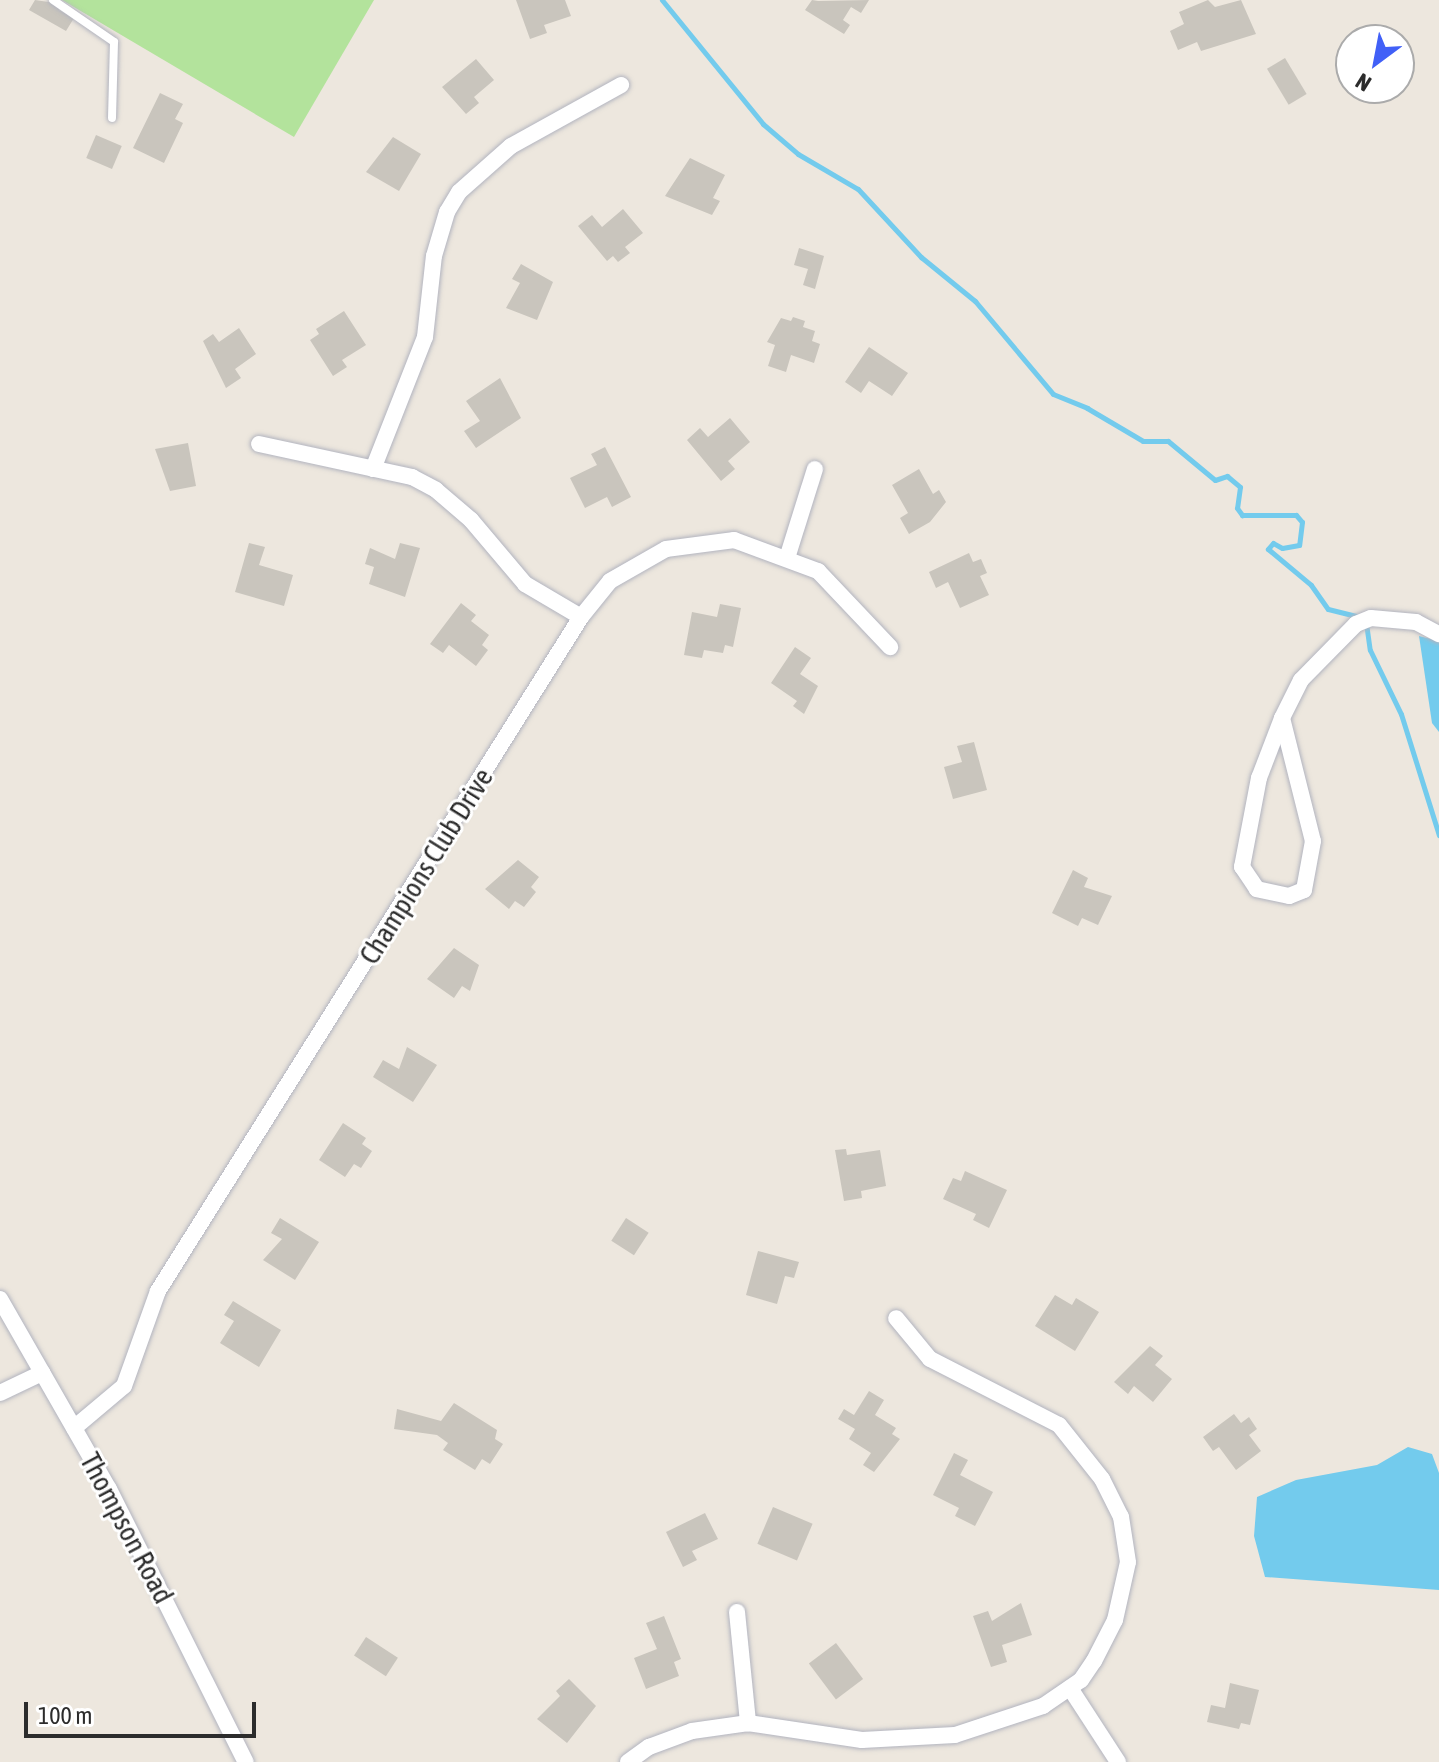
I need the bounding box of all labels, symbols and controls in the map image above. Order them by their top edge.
north arrow [1335,24,1415,104]
text: N [1351,68,1376,97]
street label: Champions Club Drive [352,762,500,970]
street label: Thompson Road [73,1447,181,1609]
scale bar [28,1686,260,1736]
text: 100 m [38,1702,92,1729]

